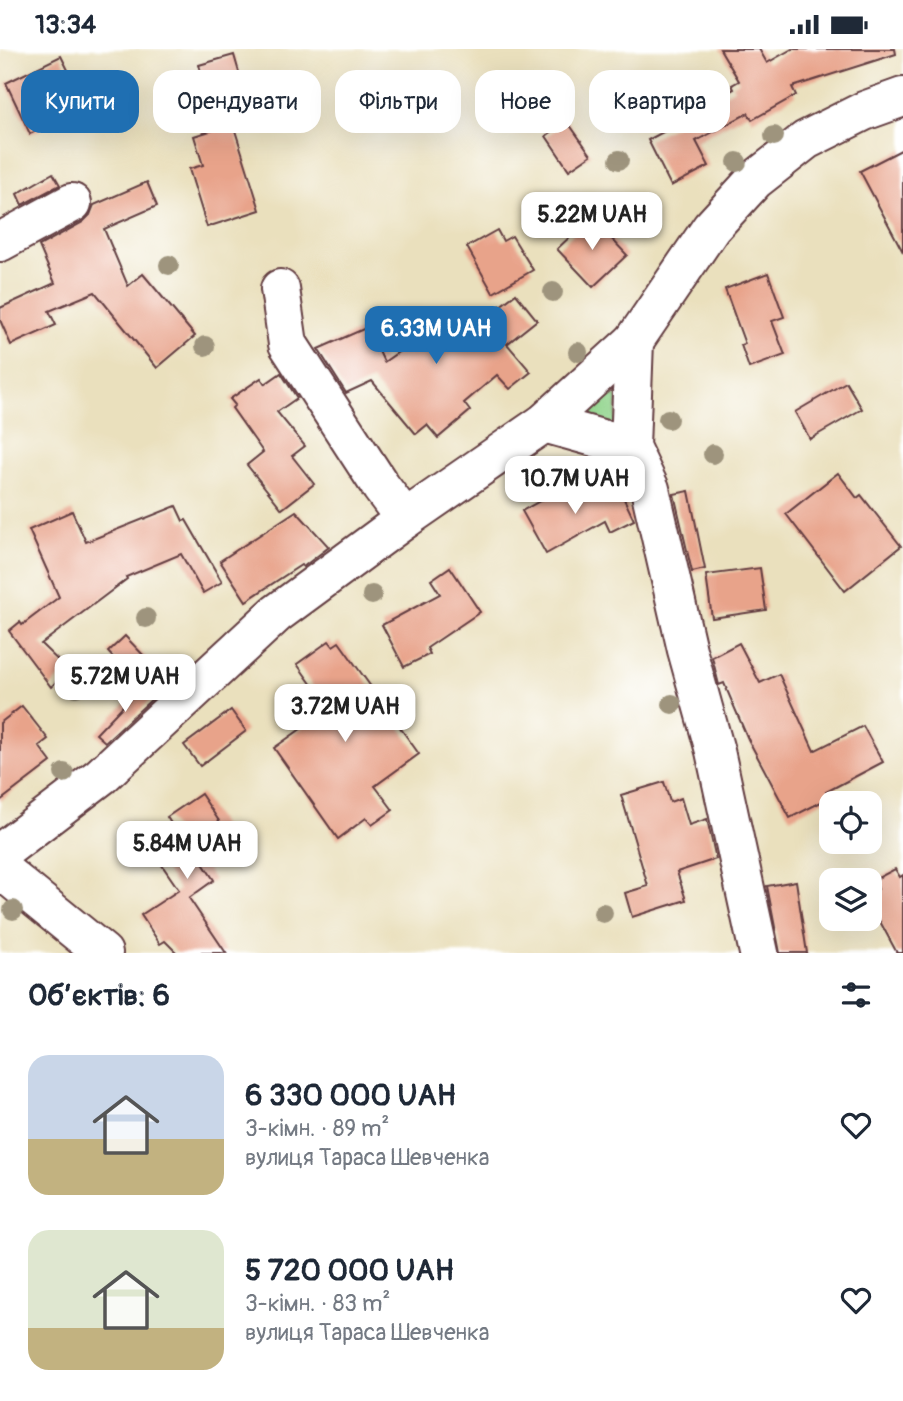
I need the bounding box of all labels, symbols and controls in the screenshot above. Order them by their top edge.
text: 13:34 [35,9,96,41]
chip: Купити [21,70,139,133]
chip: Орендувати [153,70,321,133]
chip: Фільтри [335,70,461,133]
chip: Нове [475,70,575,133]
chip: Квартира [589,70,730,133]
pin: 5.22M UAH [512,193,672,252]
text: 5.22M UAH [537,200,647,229]
pin: 6.33M UAH [356,307,516,366]
text: 6.33M UAH [381,314,491,343]
pin: 10.7M UAH [495,456,655,516]
text: 10.7M UAH [521,464,629,493]
pin: 5.72M UAH [45,655,205,714]
text: 5.72M UAH [71,662,179,691]
pin: 3.72M UAH [265,685,425,744]
text: 3.72M UAH [290,692,400,721]
map controls [819,791,882,931]
button: locate [819,791,882,854]
pin: 5.84M UAH [107,821,267,881]
text: 5.84M UAH [133,829,241,858]
button: layers [819,868,882,931]
icon: filters [837,976,875,1014]
text: Об’єктів: 6 [28,977,170,1014]
text: 6 330 000 UAH [245,1077,456,1114]
icon: home [84,1083,168,1167]
icon: heart [837,1106,875,1144]
text: 3-кімн. · 89 m² [245,1114,389,1143]
text: вулиця Тараса Шевченка [245,1143,490,1172]
text: 5 720 000 UAH [245,1252,454,1289]
icon: home [84,1258,168,1342]
icon: heart [837,1281,875,1319]
text: 3-кімн. · 83 m² [245,1289,390,1318]
text: вулиця Тараса Шевченка [245,1318,490,1347]

